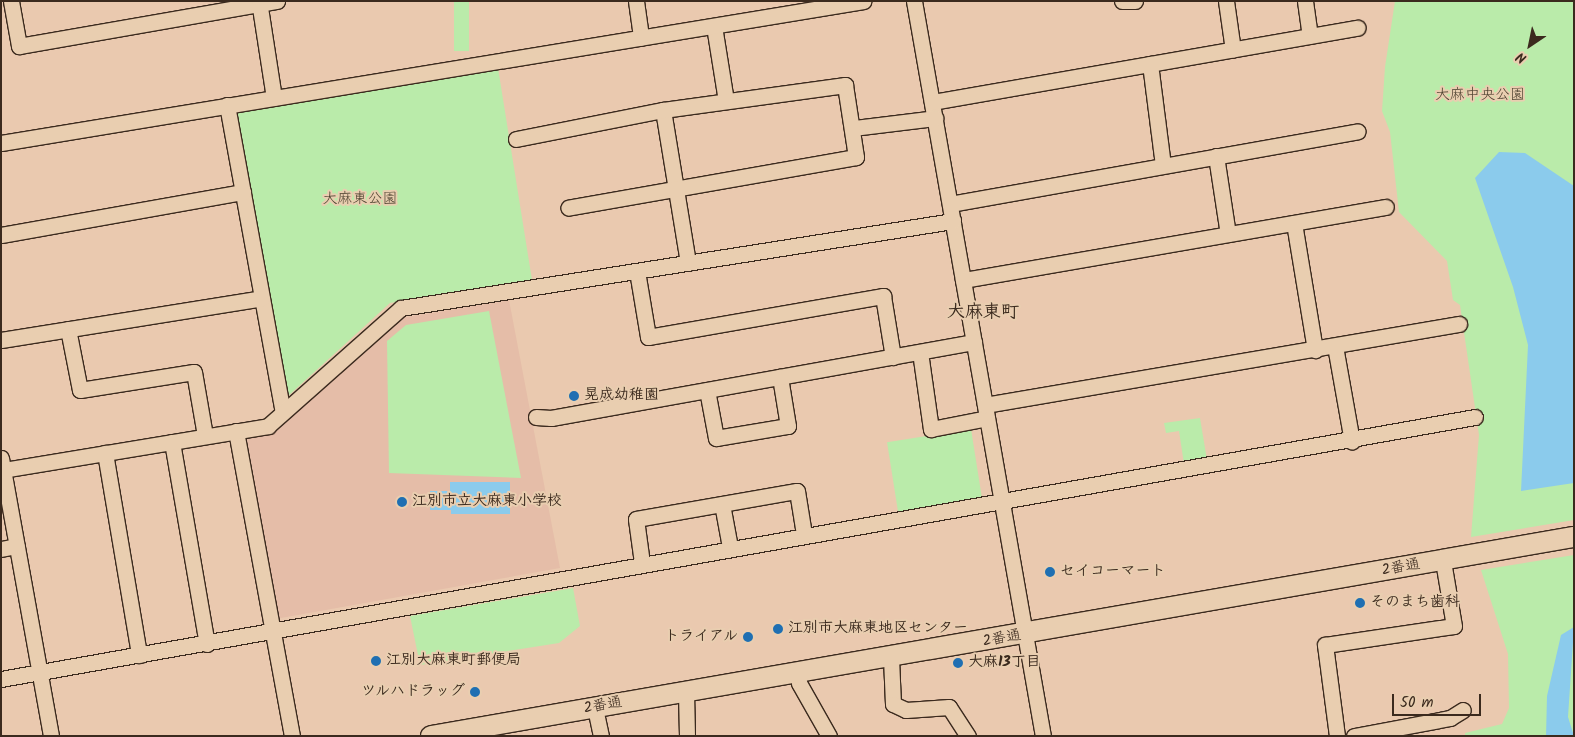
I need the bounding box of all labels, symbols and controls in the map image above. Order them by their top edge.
north arrow [1505,20,1555,70]
text: N [1512,46,1531,69]
park label: 大麻中央公園 [1435,87,1525,105]
park label: 大麻東公園 [323,191,397,209]
district label: 大麻東町 [947,302,1019,324]
place label: 晃成幼稚園 [584,387,659,405]
marker: 晃成幼稚園 [568,390,580,402]
place label: 江別市立大麻東小学校 [412,493,562,511]
marker: 江別市立大麻東小学校 [396,496,408,508]
street label: 2番通 [1380,556,1422,580]
place label: セイコーマート [1060,563,1165,581]
marker: セイコーマート [1044,566,1056,578]
place label: そのまち歯科 [1370,594,1460,612]
marker: そのまち歯科 [1354,597,1366,609]
place label: 江別市大麻東地区センター [788,620,968,638]
marker: 江別市大麻東地区センター [772,623,784,635]
street label: 2番通 [981,627,1023,651]
place label: トライアル [663,628,738,646]
marker: トライアル [742,631,754,643]
place label: 江別大麻東町郵便局 [386,652,521,670]
place label: 大麻13丁目 [968,654,1041,672]
marker: 江別大麻東町郵便局 [370,655,382,667]
marker: 大麻13丁目 [952,657,964,669]
place label: ツルハドラッグ [360,683,465,701]
scale bar [1395,684,1484,716]
marker: ツルハドラッグ [469,686,481,698]
text: 50 m [1400,691,1434,715]
street label: 2番通 [582,694,624,718]

